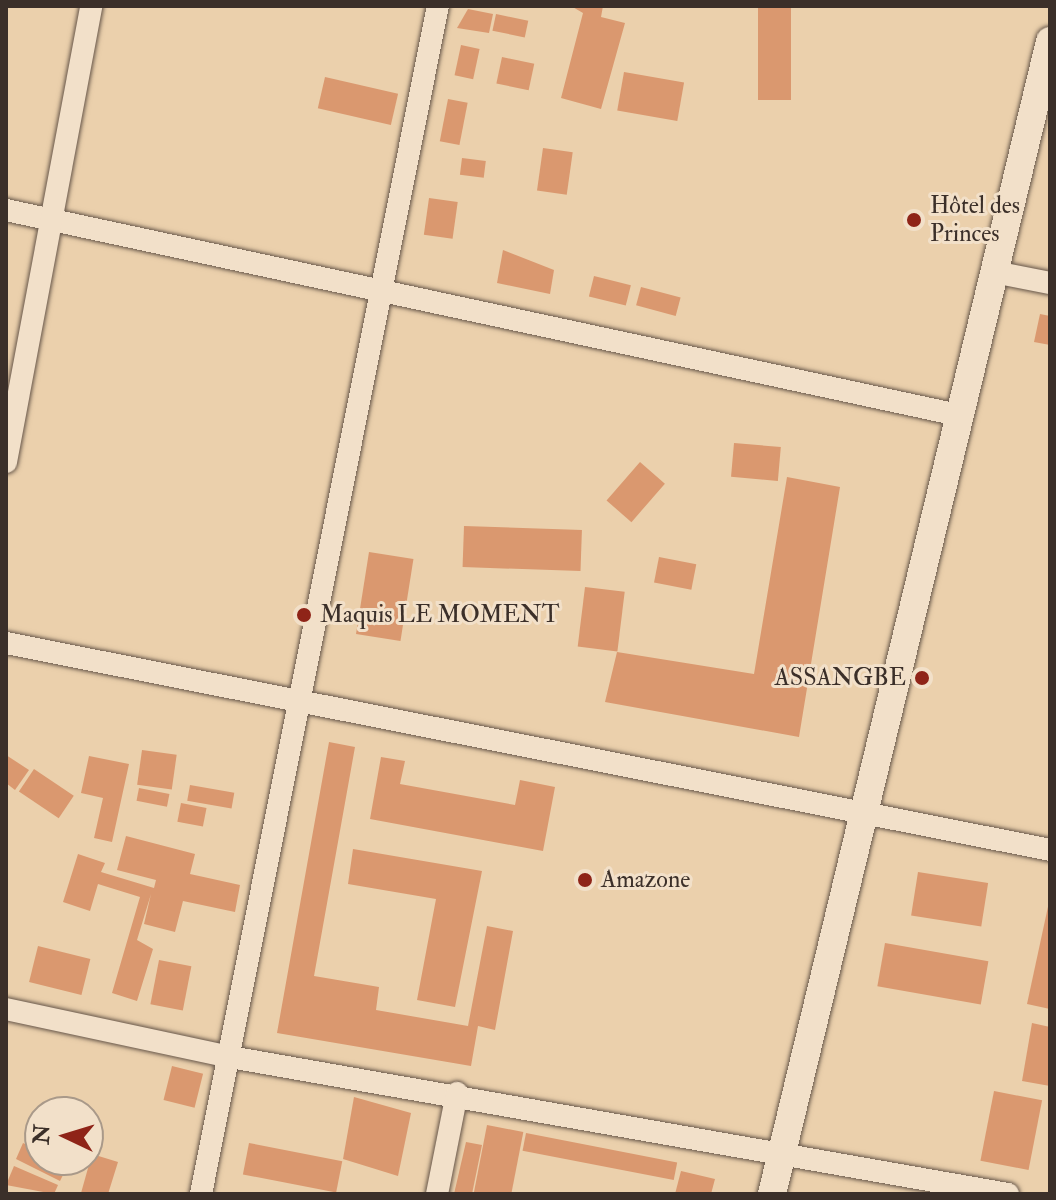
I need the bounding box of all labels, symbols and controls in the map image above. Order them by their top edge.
place label: Hôtel des Princes [930,192,1020,248]
marker: Hôtel des Princes [905,211,923,229]
place label: Maquis LE MOMENT [320,601,559,629]
marker: Maquis LE MOMENT [295,606,313,624]
place label: ASSANGBE [775,664,906,692]
marker: ASSANGBE [913,669,931,687]
place label: Amazone [601,866,690,894]
marker: Amazone [576,871,594,889]
north arrow [24,1096,104,1176]
text: N [27,1124,57,1145]

